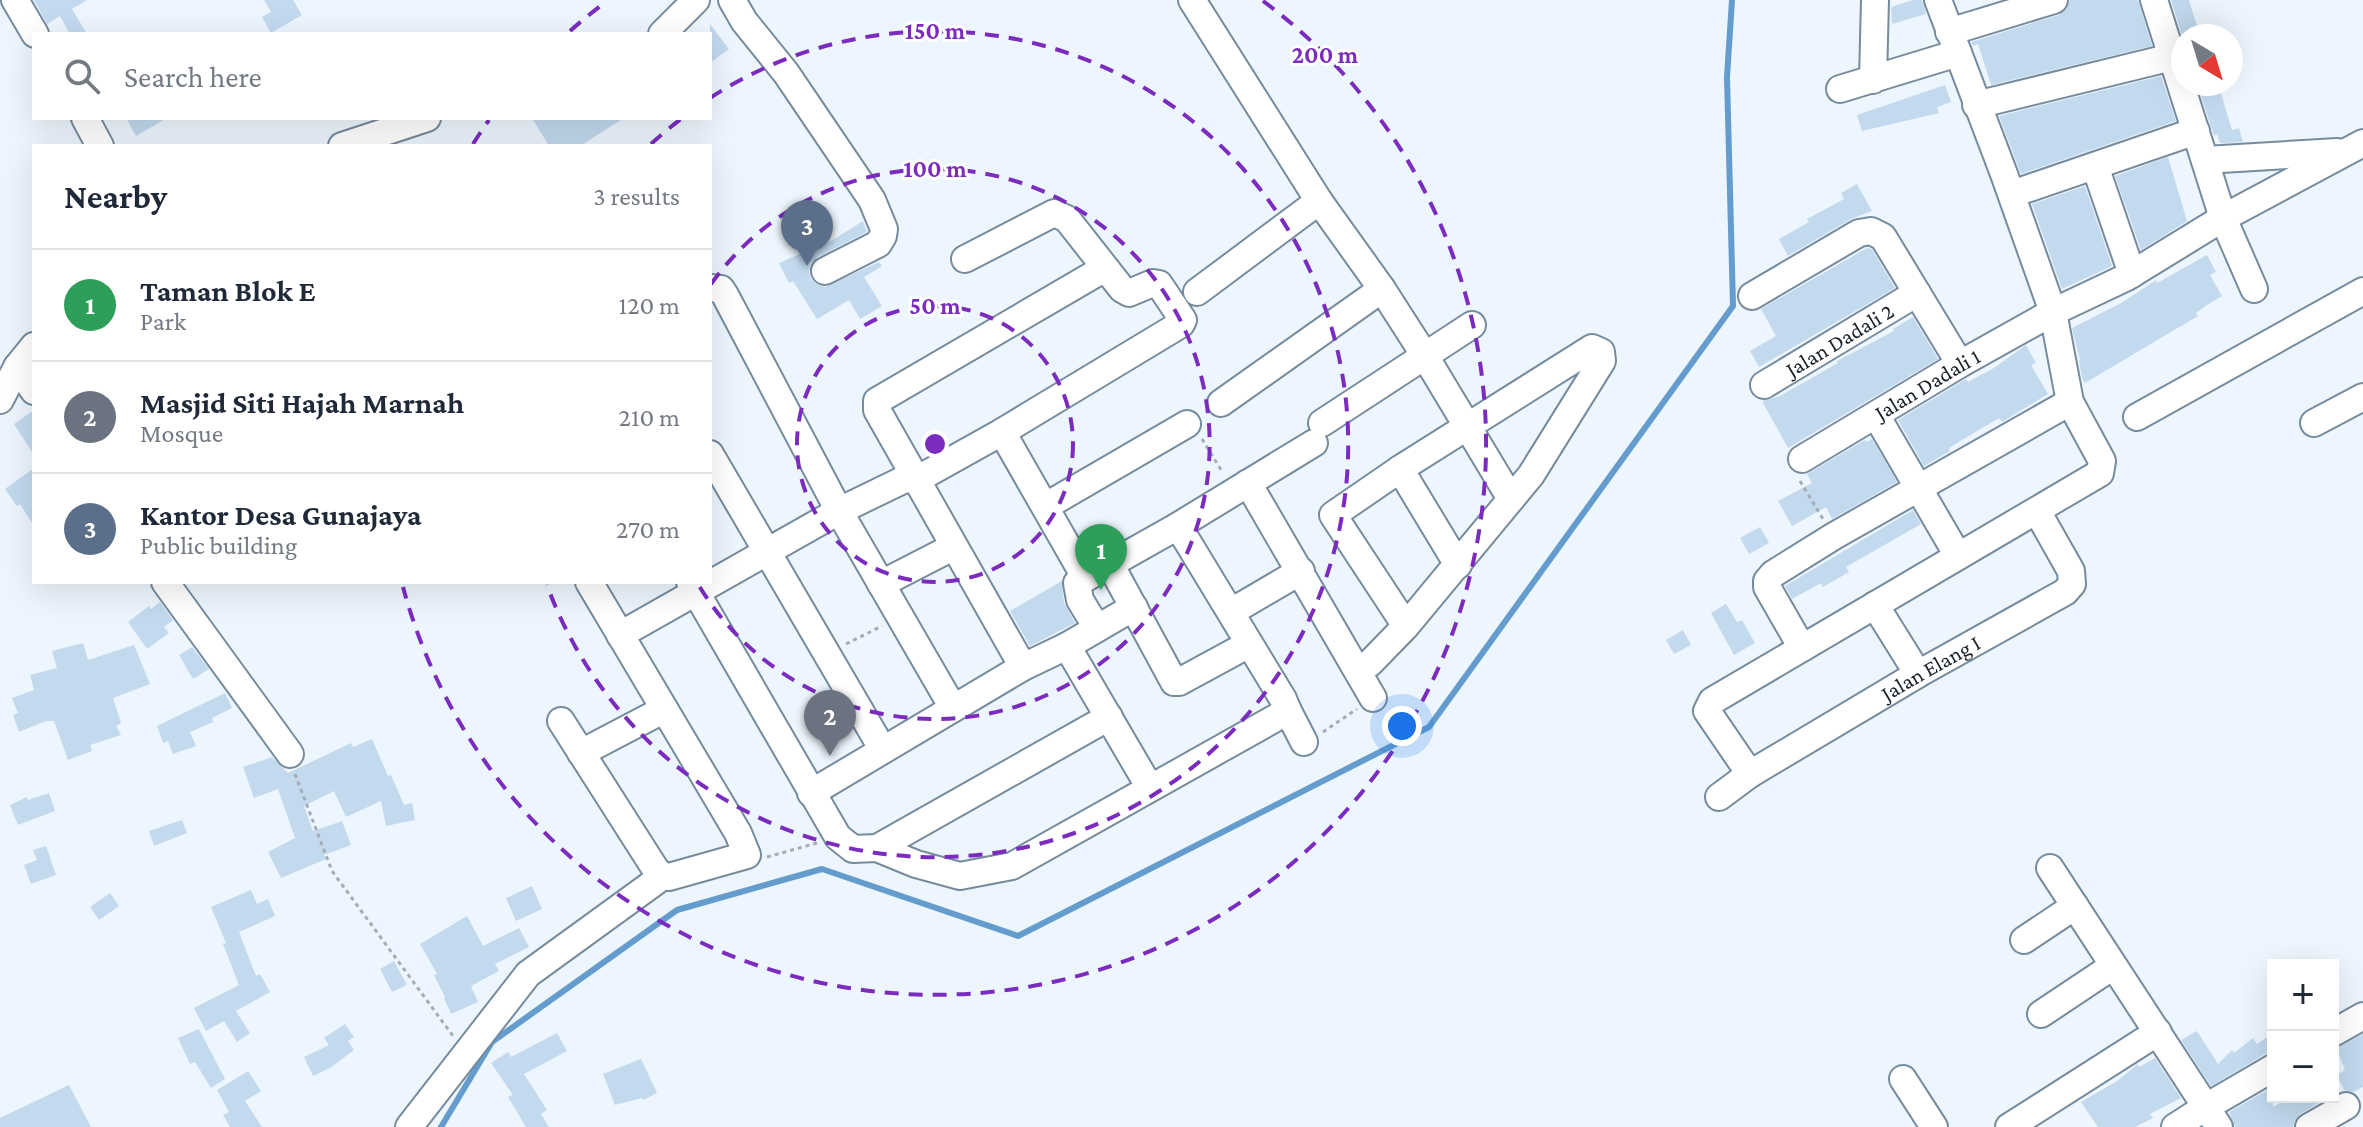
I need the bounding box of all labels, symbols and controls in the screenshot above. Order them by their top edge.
text: 150 m [905,17,966,44]
north arrow [2171,24,2243,96]
search box [32,32,712,120]
text: 200 m [1292,41,1359,68]
icon: search [60,54,104,98]
text: Search here [124,60,262,93]
text: 100 m [903,155,967,182]
text: Nearby [64,178,167,215]
text: 3 results [593,182,680,211]
pin: 3 [781,200,833,266]
text: Taman Blok E [140,274,316,307]
text: 1 [85,291,95,320]
text: 120 m [619,291,680,320]
text: 50 m [909,292,961,319]
street label: Jalan Dadali 2 [1779,298,1898,383]
text: Park [140,307,186,336]
street label: Jalan Dadali 1 [1869,343,1984,426]
text: Masjid Siti Hajah Marnah [140,386,464,419]
text: 2 [83,403,97,432]
text: 210 m [619,403,680,432]
text: Mosque [140,419,223,448]
centre of rings [921,430,949,458]
text: Kantor Desa Gunajaya [140,498,422,531]
text: 3 [84,515,96,544]
text: 270 m [616,515,680,544]
pin: 1 [1075,524,1127,590]
text: Public building [140,531,297,560]
street label: Jalan Elang I [1875,630,1984,707]
pin: 2 [804,690,856,756]
your location [1382,706,1422,746]
map controls [2267,959,2339,1103]
button: + [2267,959,2339,1031]
button: − [2267,1031,2339,1103]

